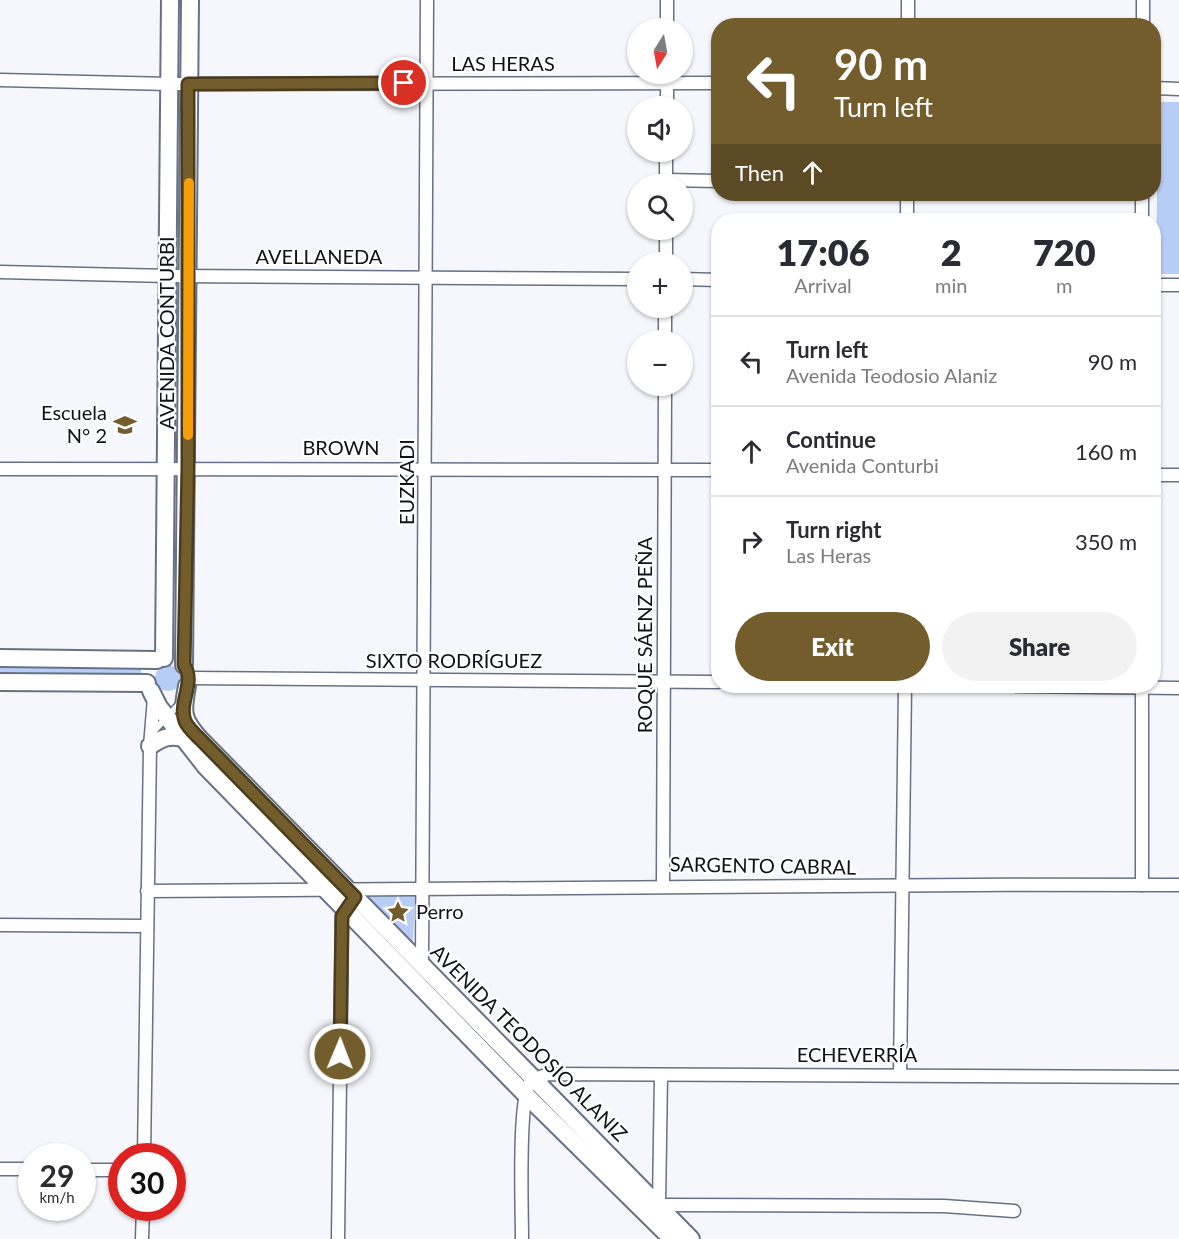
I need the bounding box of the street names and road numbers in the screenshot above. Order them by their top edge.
street label: LAS HERAS [451,51,555,75]
street label: AVENIDA CONTURBI [154,236,178,430]
street label: AVELLANEDA [256,244,383,268]
street label: BROWN [302,435,380,459]
street label: EUZKADI [394,439,418,525]
street label: ROQUE SÁENZ PEÑA [632,536,656,733]
street label: SIXTO RODRÍGUEZ [366,648,542,672]
street label: SARGENTO CABRAL [670,851,856,879]
street label: AVENIDA TEODOSIO ALANIZ [426,939,633,1146]
street label: ECHEVERRÍA [797,1042,918,1066]

